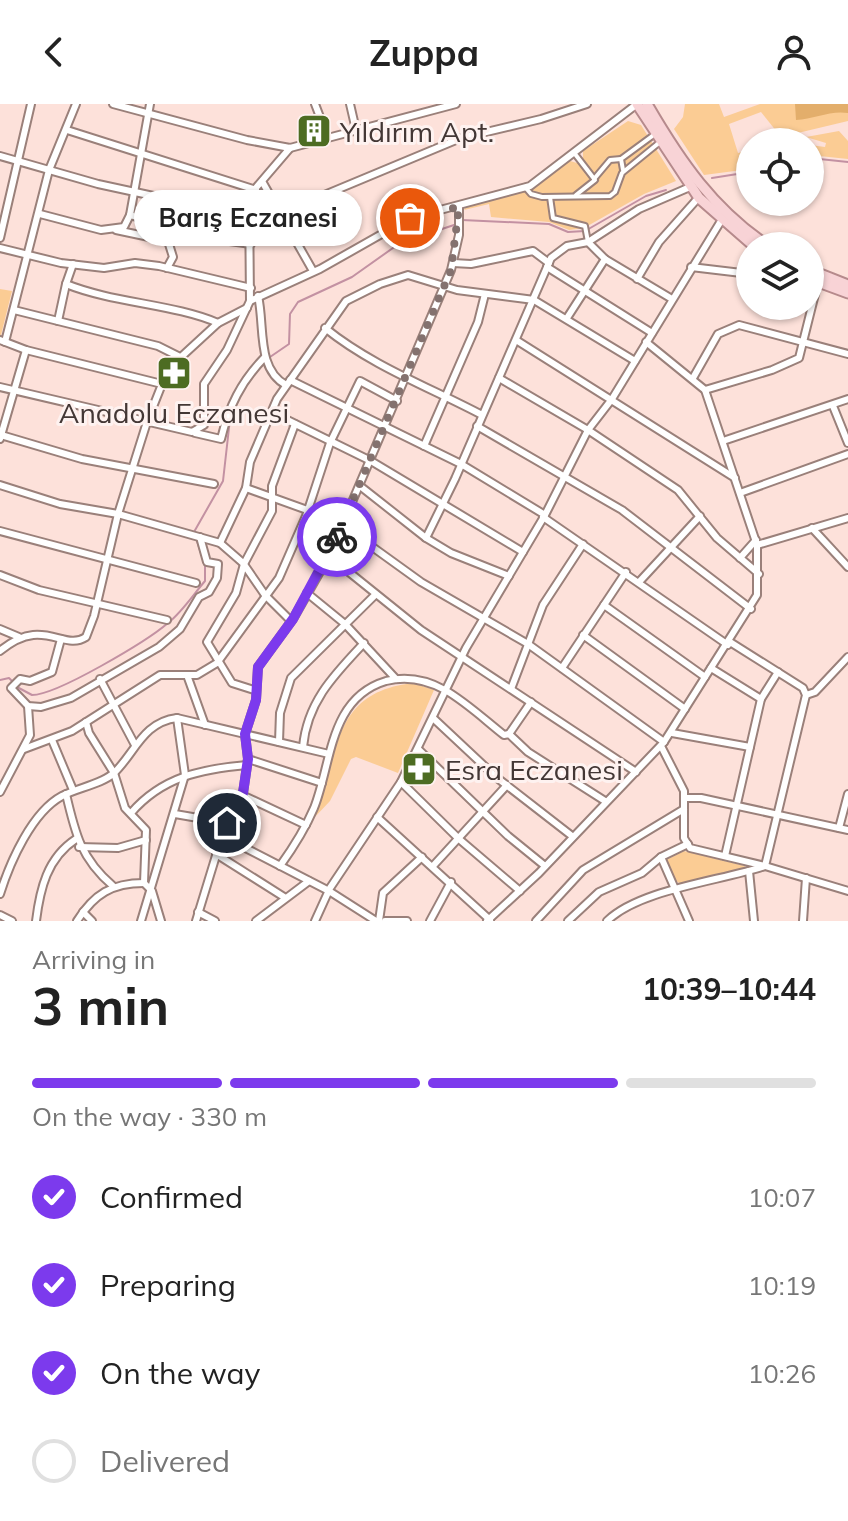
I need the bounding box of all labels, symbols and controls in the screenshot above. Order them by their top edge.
icon: back [32,30,76,74]
text: Zuppa [369,30,479,75]
icon: person [772,30,816,74]
building icon: Yıldırım Apt. [295,112,333,150]
place label: Yıldırım Apt. [339,114,494,149]
map controls [736,128,824,320]
button: locate [736,128,824,216]
pin [376,184,444,252]
callout: Barış Eczanesi [134,190,362,246]
icon: bag [388,196,432,240]
text: Barış Eczanesi [158,201,338,234]
button: layers [736,232,824,320]
pharmacy icon: Anadolu Eczanesi [155,354,193,392]
place label: Anadolu Eczanesi [59,395,289,430]
courier [297,497,377,577]
icon: bike [315,515,359,559]
pharmacy icon: Esra Eczanesi [400,750,438,788]
place label: Esra Eczanesi [445,752,623,787]
pin [193,789,261,857]
icon: home [205,801,249,845]
text: Arriving in [32,943,155,976]
text: 10:39–10:44 [642,970,816,1008]
text: 3 min [32,973,169,1038]
text: On the way · 330 m [32,1100,267,1133]
icon: check [32,1175,76,1219]
text: Confirmed [100,1178,243,1216]
text: 10:07 [748,1181,816,1214]
icon: check [32,1263,76,1307]
text: Preparing [100,1266,236,1304]
text: 10:19 [748,1269,816,1302]
icon: check [32,1351,76,1395]
text: On the way [100,1354,260,1392]
text: 10:26 [748,1357,816,1390]
text: Delivered [100,1442,230,1480]

